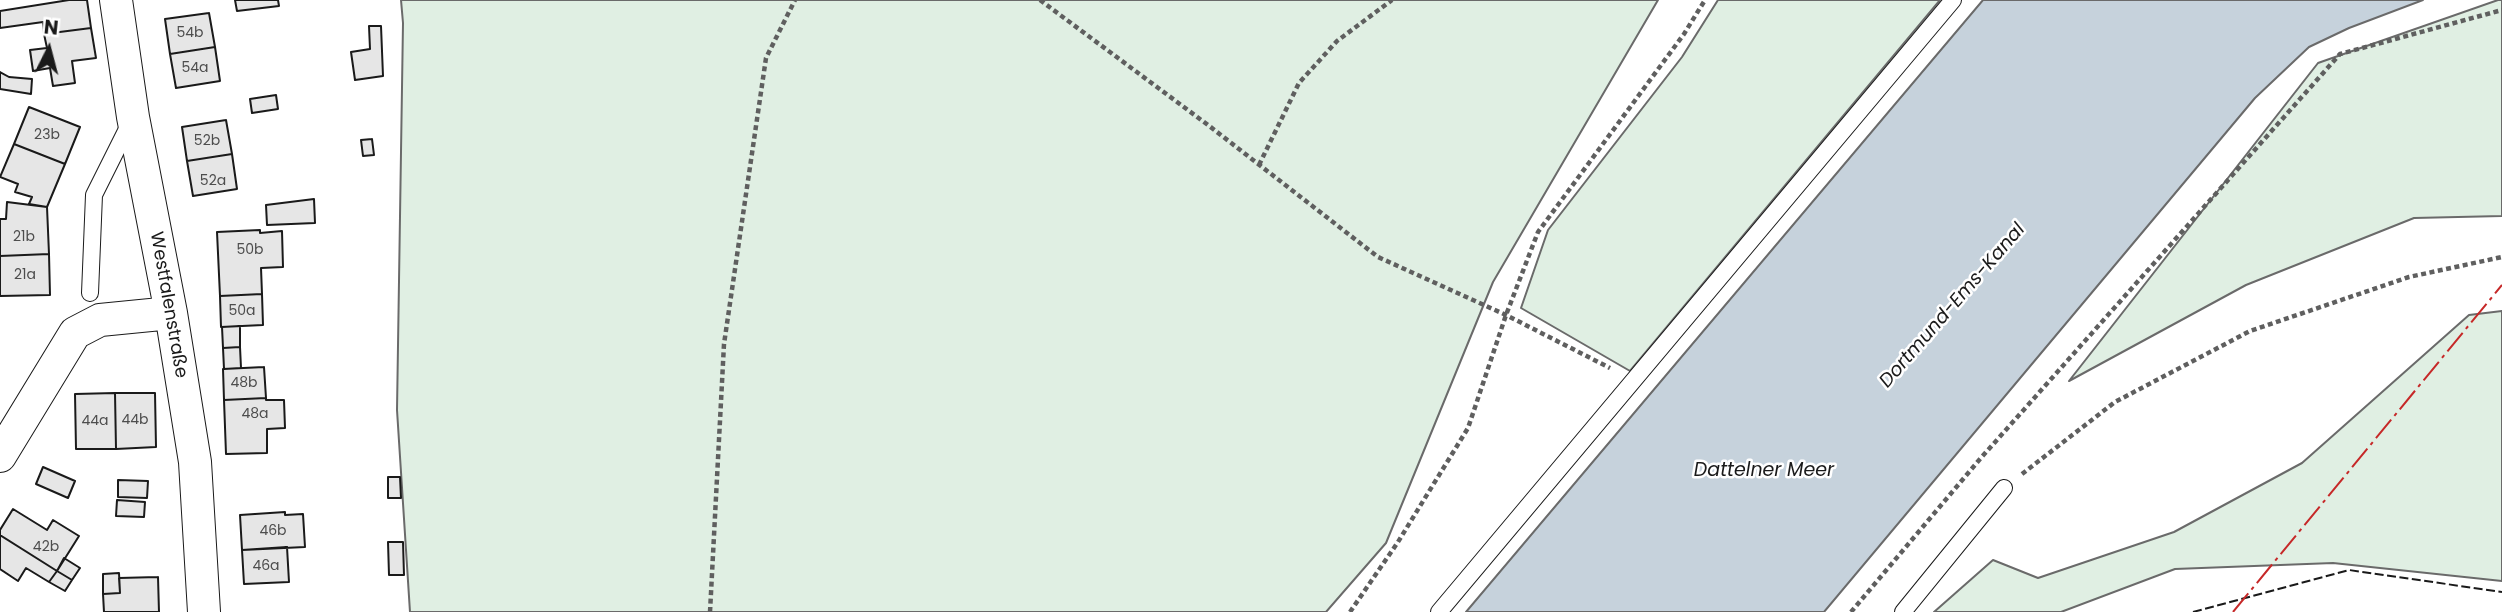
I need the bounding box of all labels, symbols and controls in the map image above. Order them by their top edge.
text: N [43,13,60,42]
north arrow [14,14,84,84]
house number: 54b [176,25,204,41]
house number: 54a [181,60,209,76]
house number: 23b [34,127,60,143]
house number: 52b [194,133,220,149]
house number: 52a [200,173,226,189]
water label: Dortmund-Ems-Kanal [1875,219,2031,393]
house number: 21b [13,229,35,245]
street label: Westfalenstraße [145,230,191,380]
house number: 50b [236,242,264,258]
house number: 21a [14,267,36,283]
house number: 50a [228,303,256,319]
house number: 48b [230,375,258,391]
house number: 48a [241,406,269,422]
house number: 44b [121,412,149,428]
house number: 44a [81,413,109,429]
water label: Dattelner Meer [1694,460,1834,482]
house number: 46b [259,523,287,539]
house number: 42b [33,539,59,555]
house number: 46a [252,558,280,574]

